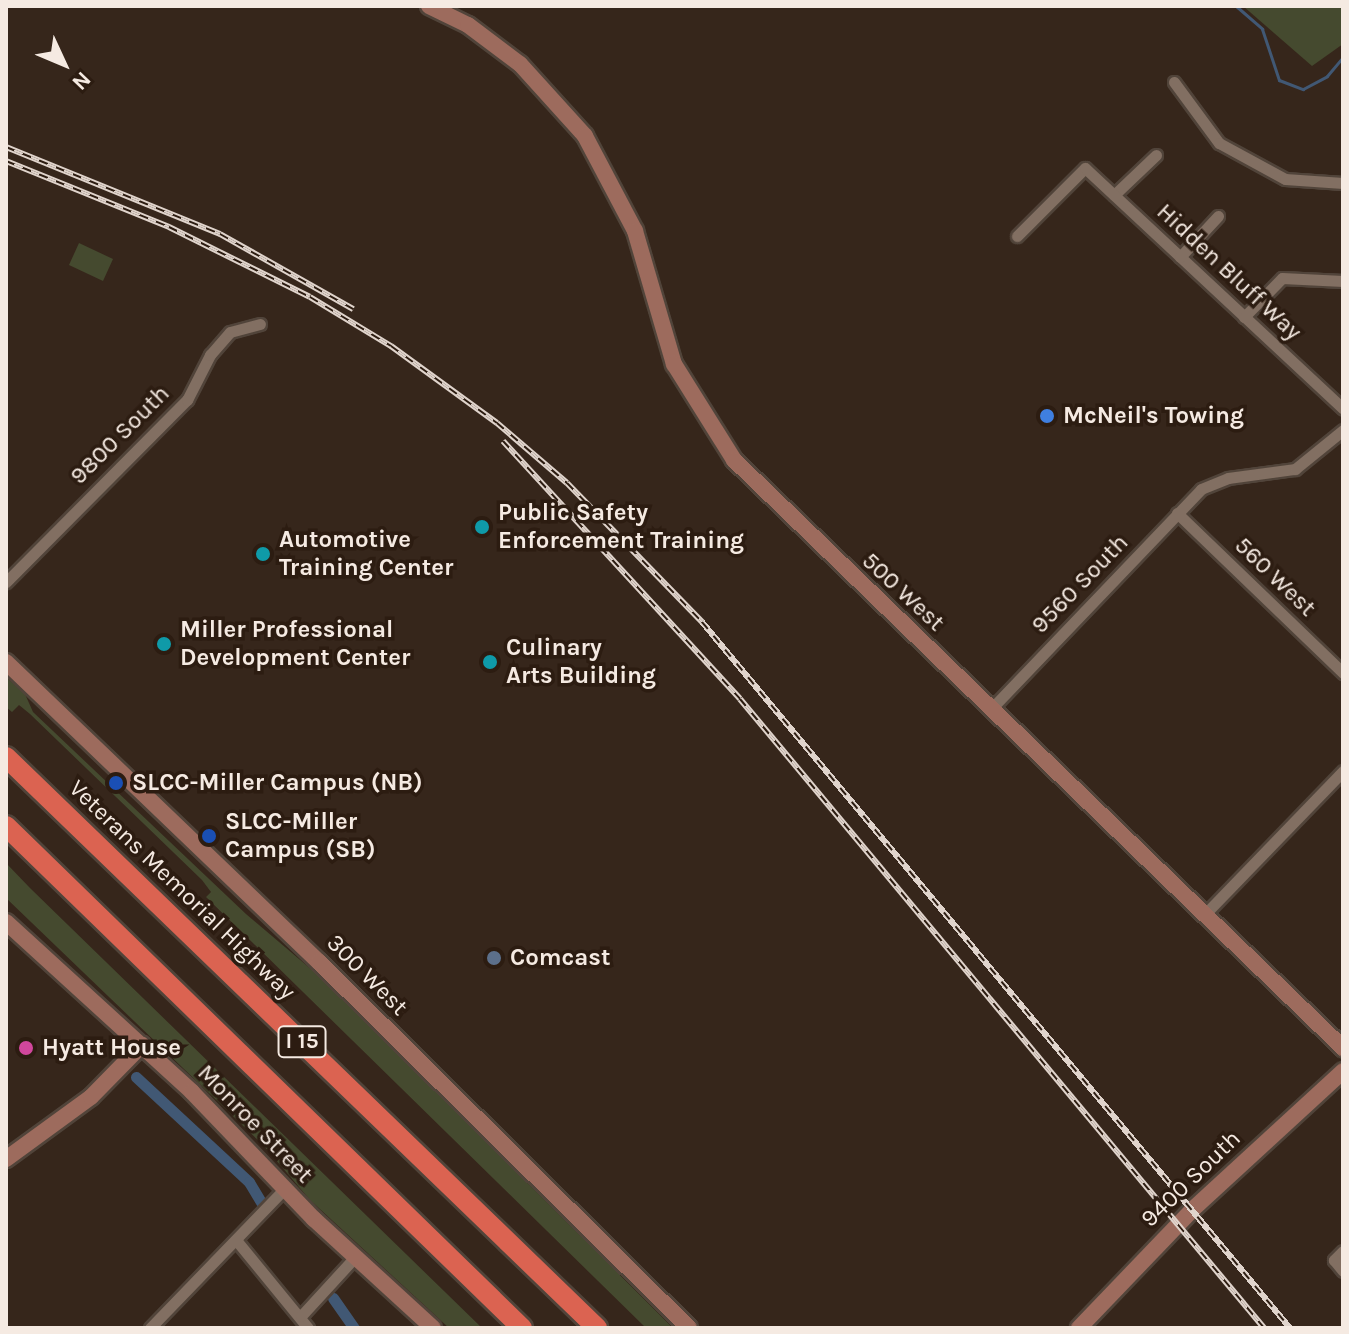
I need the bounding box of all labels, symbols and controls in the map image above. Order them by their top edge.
north arrow [24,24,104,104]
text: N [66,66,96,95]
street label: Hidden Bluff Way [1151,198,1307,346]
street label: 9800 South [64,379,176,491]
place label: McNeil's Towing [1063,402,1244,430]
marker: McNeil's Towing [1038,407,1056,425]
place label: Public Safety Enforcement Training [498,499,744,555]
marker: Public Safety Enforcement Training [473,518,491,536]
place label: Automotive Training Center [279,526,453,582]
street label: 9560 South [1026,528,1134,640]
street label: 560 West [1228,531,1322,623]
marker: Automotive Training Center [254,545,272,563]
street label: 500 West [856,547,950,637]
place label: Miller Professional Development Center [180,616,410,672]
place label: Culinary Arts Building [506,634,656,690]
marker: Miller Professional Development Center [155,635,173,653]
marker: Culinary Arts Building [481,653,499,671]
place label: SLCC-Miller Campus (NB) [132,769,423,797]
street label: Veterans Memorial Highway [63,774,301,1006]
marker: SLCC-Miller Campus (NB) [107,774,125,792]
place label: SLCC-Miller Campus (SB) [225,808,375,864]
marker: SLCC-Miller Campus (SB) [200,827,218,845]
street label: 300 West [320,928,414,1022]
place label: Comcast [510,944,610,972]
marker: Comcast [485,949,503,967]
road number: I 15 [276,1024,328,1060]
place label: Hyatt House [42,1034,181,1062]
marker: Hyatt House [17,1039,35,1057]
street label: Monroe Street [191,1059,319,1189]
street label: 9400 South [1135,1124,1247,1234]

